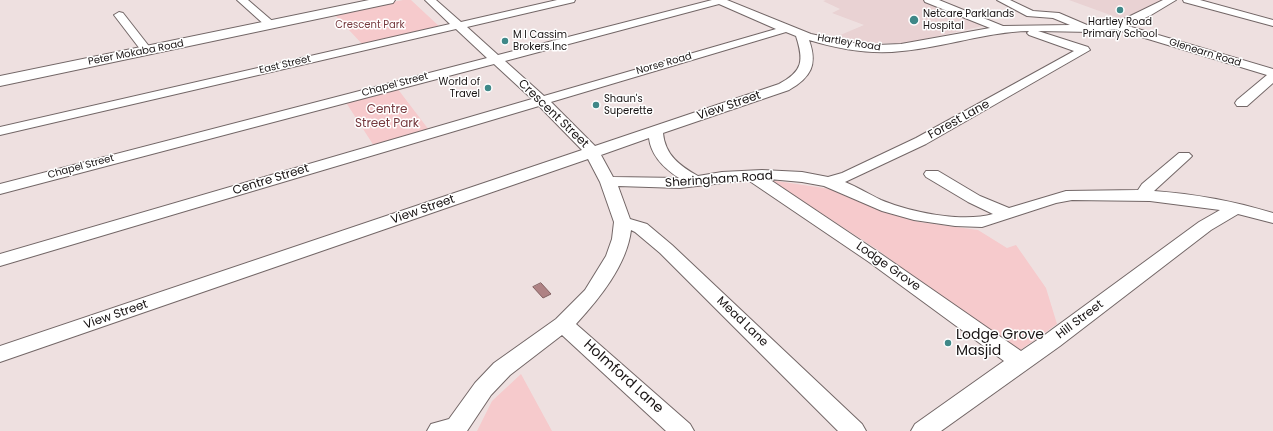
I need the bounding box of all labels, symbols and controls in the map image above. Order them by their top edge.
marker: Hartley Road Primary School [1115,5,1125,15]
place label: Netcare Parklands Hospital [923,8,1014,32]
marker: Netcare Parklands Hospital [908,14,920,26]
place label: Hartley Road Primary School [1083,16,1157,40]
park label: Crescent Park [335,19,405,31]
place label: M I Cassim Brokers Inc [513,29,567,52]
street label: Hartley Road [816,32,882,54]
marker: M I Cassim Brokers Inc [500,36,510,46]
street label: Glenearn Road [1168,36,1242,70]
street label: Peter Mokaba Road [87,38,185,68]
street label: Norse Road [635,50,693,78]
street label: East Street [258,53,312,77]
street label: Chapel Street [360,70,430,100]
place label: World of Travel [439,76,480,100]
street label: Crescent Street [515,77,591,151]
marker: World of Travel [483,83,493,93]
street label: View Street [695,88,763,124]
place label: Shaun's Superette [604,93,653,116]
street label: Forest Lane [926,97,992,143]
marker: Shaun's Superette [591,100,601,110]
park label: Centre Street Park [355,103,419,131]
street label: Chapel Street [46,152,116,182]
street label: Centre Street [231,162,311,198]
street label: Sheringham Road [665,169,773,191]
street label: View Street [389,192,457,228]
street label: Lodge Grove [853,239,923,295]
street label: Mead Lane [713,294,771,350]
street label: View Street [82,297,150,333]
street label: Hill Street [1054,298,1106,342]
place label: Lodge Grove Masjid [956,327,1044,360]
street label: Holmford Lane [580,337,666,417]
marker: Lodge Grove Masjid [943,338,953,348]

